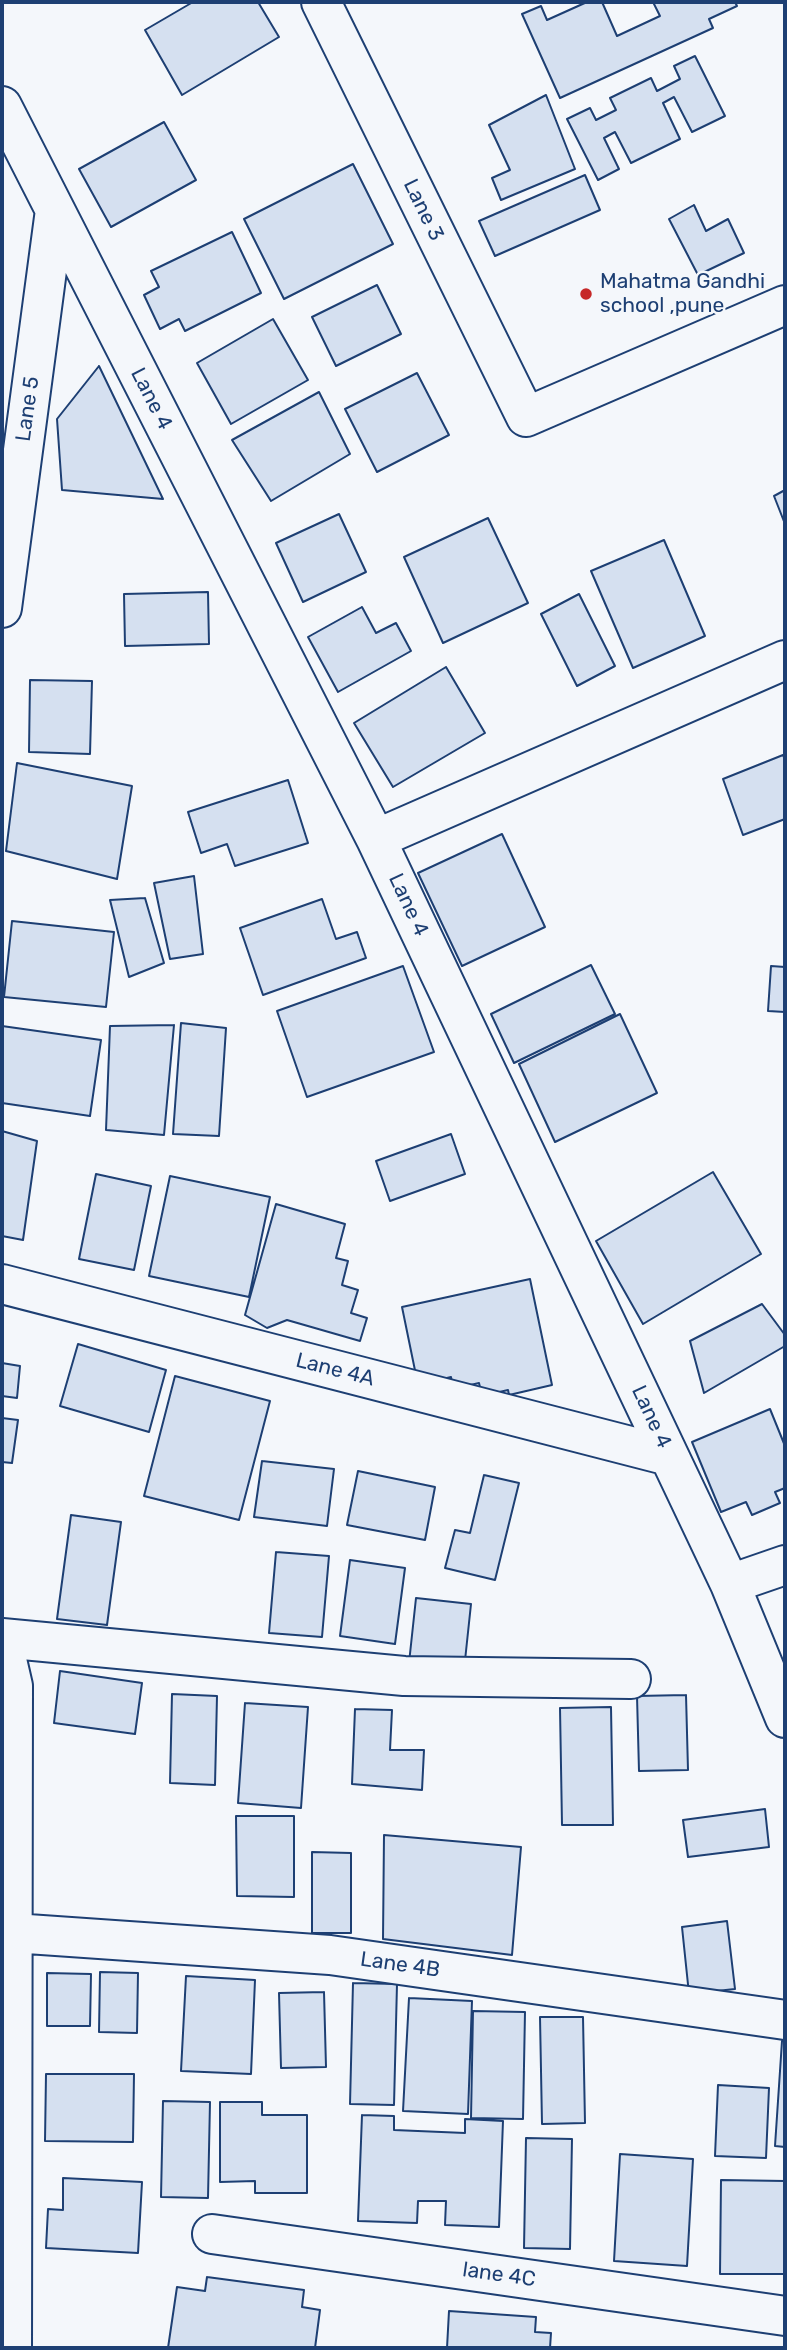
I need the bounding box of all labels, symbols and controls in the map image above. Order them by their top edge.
street label: Lane 3 [397,175,449,245]
place label: Mahatma Gandhi school ,pune [600,269,765,319]
marker: Mahatma Gandhi school ,pune [578,286,594,302]
street label: Lane 4 [125,364,177,434]
street label: Lane 5 [11,375,45,443]
street label: Lane 4 [383,870,433,940]
street label: Lane 4A [293,1348,377,1392]
street label: Lane 4 [626,1382,676,1452]
street label: Lane 4B [359,1947,441,1983]
street label: lane 4C [461,2257,537,2293]

